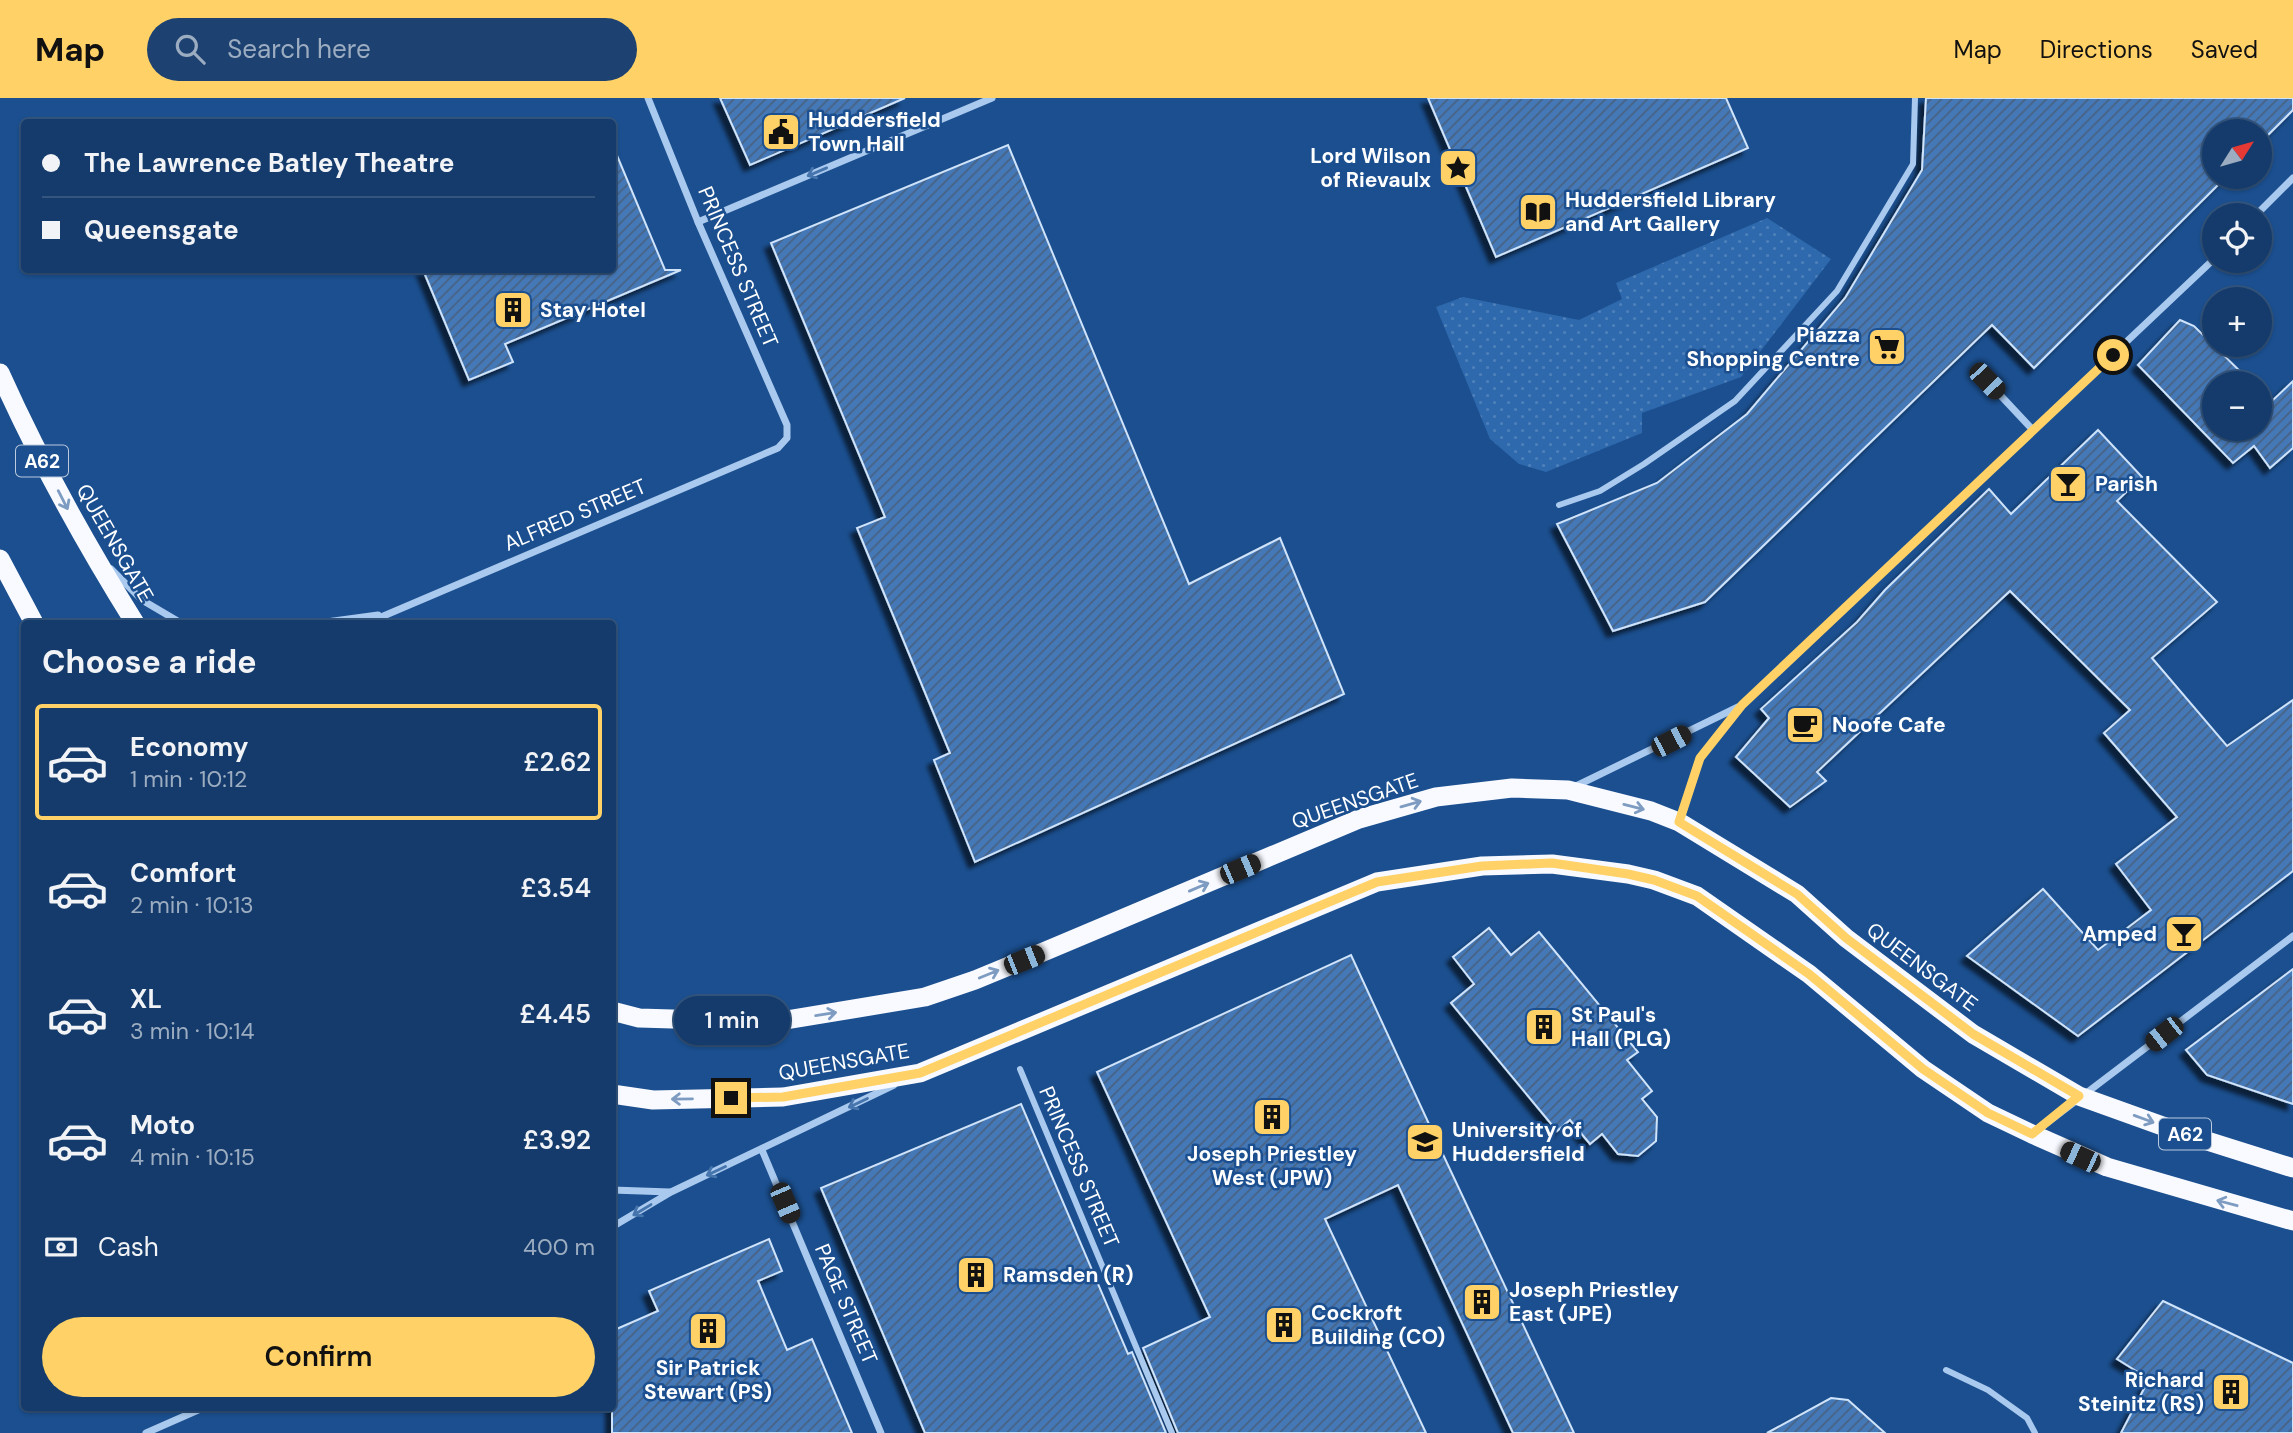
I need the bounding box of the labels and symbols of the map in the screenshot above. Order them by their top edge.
place label: Huddersfield Town Hall [808,106,941,158]
public building icon: Huddersfield Town Hall [760,111,802,153]
north arrow [2202,119,2272,189]
place label: Lord Wilson of Rievaulx [1310,142,1431,194]
place icon: Lord Wilson of Rievaulx [1437,147,1479,189]
one-way arrow [806,167,828,180]
street label: PRINCESS STREET [691,182,785,352]
place label: Huddersfield Library and Art Gallery [1565,186,1776,238]
library icon: Huddersfield Library and Art Gallery [1517,191,1559,233]
building icon: Stay Hotel [492,289,534,331]
place label: Stay Hotel [540,296,646,324]
place label: Piazza Shopping Centre [1687,321,1860,373]
supermarket icon: Piazza Shopping Centre [1866,326,1908,368]
route start [2097,339,2129,371]
car [1965,359,2010,403]
road number: A62 [16,446,68,476]
bar icon: Parish [2047,463,2089,505]
place label: Parish [2095,470,2158,498]
street label: ALFRED STREET [499,472,651,558]
street label: QUEENSGATE [70,479,160,607]
one-way arrow [57,489,70,510]
cafe icon: Noofe Cafe [1784,704,1826,746]
place label: Noofe Cafe [1832,711,1946,739]
car [1648,722,1695,760]
street label: QUEENSGATE [1288,766,1422,836]
one-way arrow [1399,797,1421,810]
one-way arrow [1623,801,1645,814]
car [1217,851,1264,887]
one-way arrow [1188,879,1209,892]
bar icon: Amped [2163,913,2205,955]
street label: QUEENSGATE [1861,916,1983,1018]
place label: Amped [2082,920,2157,948]
car [1001,942,1048,978]
one-way arrow [978,967,999,980]
callout: 1 min [673,996,789,1046]
place label: St Paul's Hall (PLG) [1571,1001,1671,1053]
building icon: St Paul's Hall (PLG) [1523,1006,1565,1048]
one-way arrow [814,1007,837,1020]
car [2141,1013,2188,1055]
street label: QUEENSGATE [776,1037,912,1087]
route end [715,1082,747,1114]
street label: PRINCESS STREET [1032,1082,1126,1252]
one-way arrow [671,1092,694,1106]
one-way arrow [848,1096,869,1110]
building icon: Joseph Priestley West (JPW) [1251,1096,1293,1138]
one-way arrow [2132,1114,2154,1126]
place label: University of Huddersfield [1452,1116,1585,1168]
road number: A62 [2159,1118,2211,1150]
school or university icon: University of Huddersfield [1404,1121,1446,1163]
car [2057,1139,2104,1175]
place label: Joseph Priestley West (JPW) [1187,1140,1357,1192]
one-way arrow [706,1165,727,1178]
car [768,1180,803,1226]
one-way arrow [2216,1195,2238,1208]
one-way arrow [632,1203,652,1217]
street label: PAGE STREET [808,1239,884,1369]
building icon: Ramsden (R) [955,1254,997,1296]
place label: Ramsden (R) [1003,1261,1134,1289]
place label: Joseph Priestley East (JPE) [1509,1276,1679,1328]
building icon: Joseph Priestley East (JPE) [1461,1281,1503,1323]
place label: Cockroft Building (CO) [1311,1299,1445,1351]
building icon: Cockroft Building (CO) [1263,1304,1305,1346]
building icon: Sir Patrick Stewart (PS) [687,1310,729,1352]
place label: Sir Patrick Stewart (PS) [644,1354,772,1406]
place label: Richard Steinitz (RS) [2078,1366,2204,1418]
building icon: Richard Steinitz (RS) [2210,1371,2252,1413]

